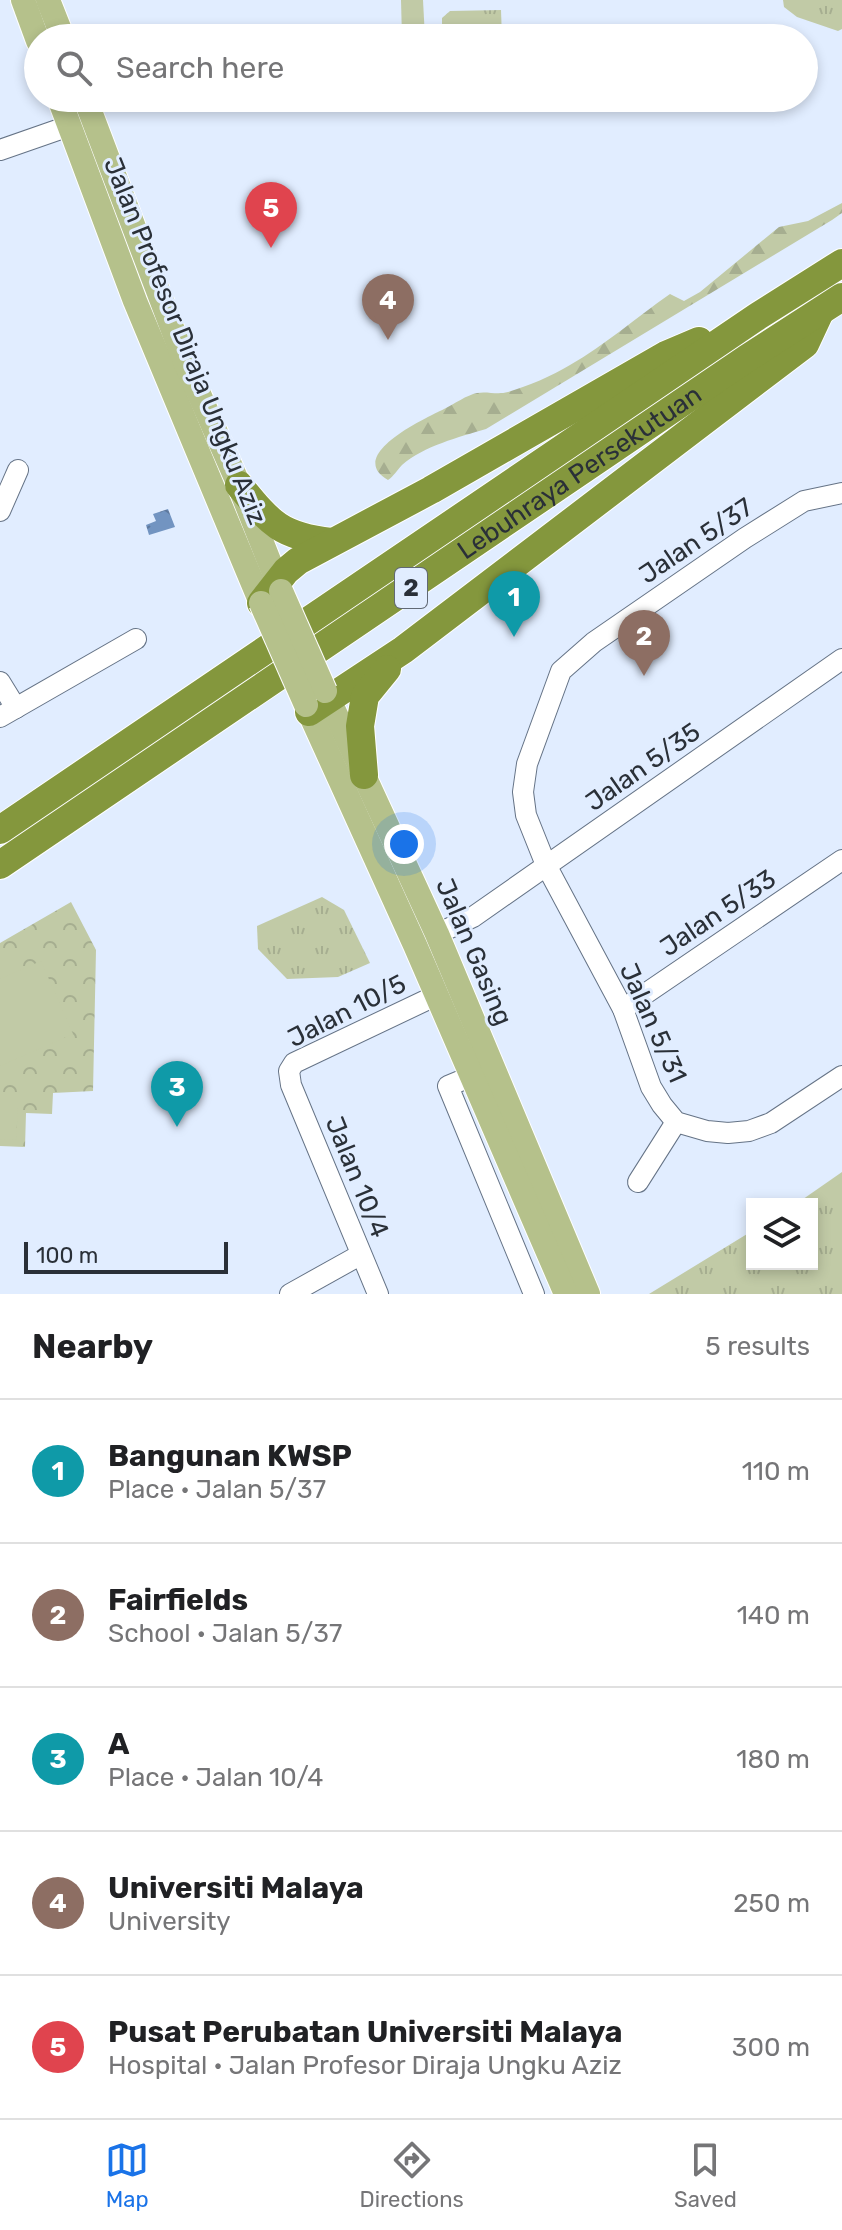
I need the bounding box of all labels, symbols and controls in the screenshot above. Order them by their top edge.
search box [24,24,818,112]
icon: search [52,46,96,90]
text: Search here [116,50,284,86]
street label: Jalan Profesor Diraja Ungku Aziz [97,153,273,529]
pin: 5 [245,182,297,248]
pin: 4 [362,274,414,340]
street label: Lebuhraya Persekutuan [451,378,707,566]
street label: Jalan 5/37 [633,492,759,590]
road number: 2 [395,568,427,608]
pin: 1 [488,571,540,637]
pin: 2 [618,610,670,676]
street label: Jalan 5/35 [580,716,706,818]
your location [384,824,424,864]
street label: Jalan 5/33 [654,863,782,963]
street label: Jalan Gasing [429,874,519,1030]
street label: Jalan 5/31 [613,958,693,1088]
street label: Jalan 10/5 [283,968,411,1054]
pin: 3 [151,1061,203,1127]
street label: Jalan 10/4 [319,1112,395,1242]
map controls [746,1198,818,1270]
button: layers [746,1198,818,1270]
scale bar [24,1238,228,1274]
text: 100 m [36,1242,98,1269]
text: Nearby [32,1326,153,1367]
text: 5 results [705,1331,810,1362]
text: Bangunan KWSP [108,1438,352,1474]
text: 1 [52,1456,64,1487]
text: 110 m [742,1456,810,1487]
text: Place · Jalan 5/37 [108,1474,326,1505]
text: Fairfields [108,1582,248,1618]
text: 2 [50,1600,66,1631]
text: 140 m [737,1600,810,1631]
text: School · Jalan 5/37 [108,1618,342,1649]
text: A [108,1726,129,1762]
text: 3 [49,1744,67,1775]
text: 180 m [736,1744,810,1775]
text: Place · Jalan 10/4 [108,1762,323,1793]
text: Universiti Malaya [108,1870,364,1906]
text: 4 [49,1888,67,1919]
text: 250 m [733,1888,810,1919]
text: University [108,1906,231,1937]
text: Pusat Perubatan Universiti Malaya [108,2014,622,2050]
text: 5 [50,2032,66,2063]
text: 300 m [732,2032,810,2063]
text: Hospital · Jalan Profesor Diraja Ungku Aziz [108,2050,622,2081]
tab: Map [105,2138,149,2213]
tab: Directions [359,2138,464,2213]
tab: Saved [674,2138,737,2213]

